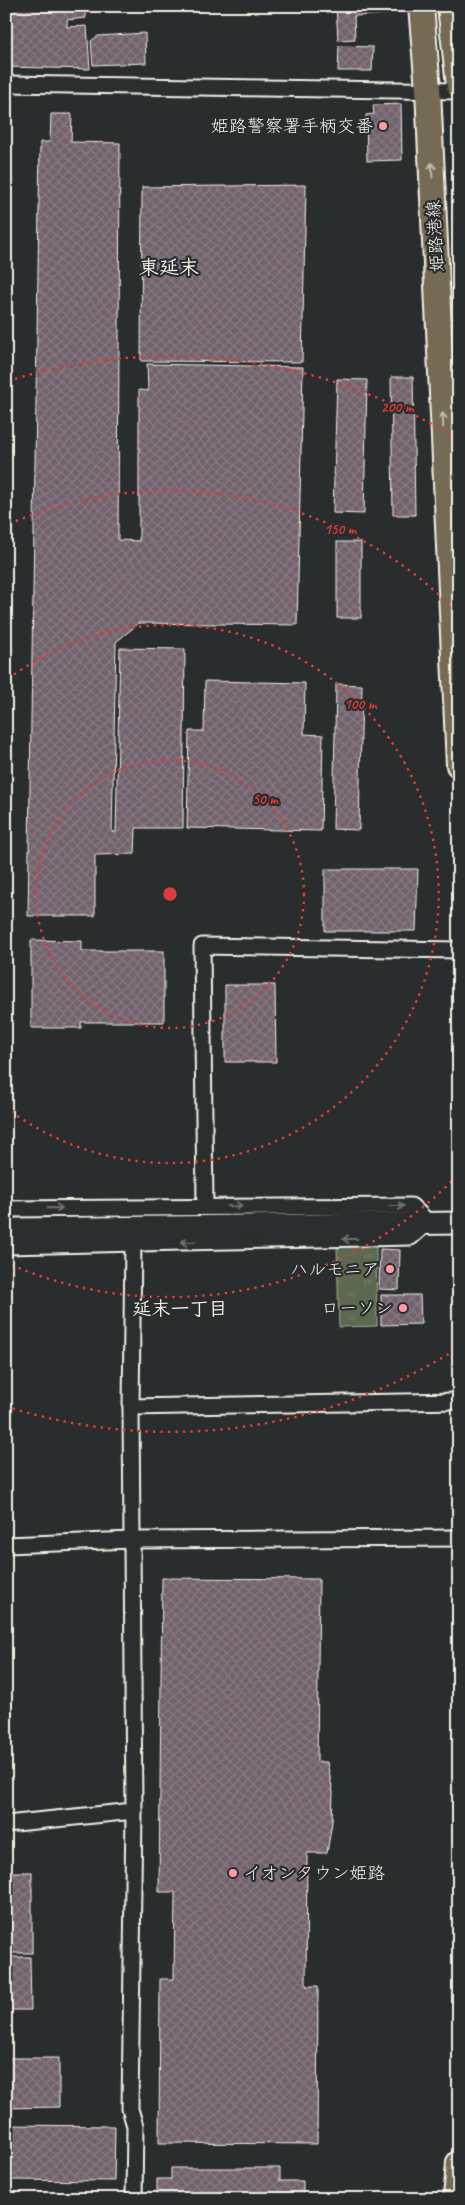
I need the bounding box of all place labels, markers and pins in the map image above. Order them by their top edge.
place label: 姫路警察署手柄交番 [211,115,373,137]
marker: 姫路警察署手柄交番 [377,120,389,132]
centre of rings [161,885,179,903]
place label: ハルモニア [290,1258,380,1280]
marker: ハルモニア [384,1263,396,1275]
place label: ローソン [321,1297,393,1319]
marker: ローソン [397,1302,409,1314]
place label: イオンタウン姫路 [243,1862,386,1884]
marker: イオンタウン姫路 [227,1867,239,1879]

